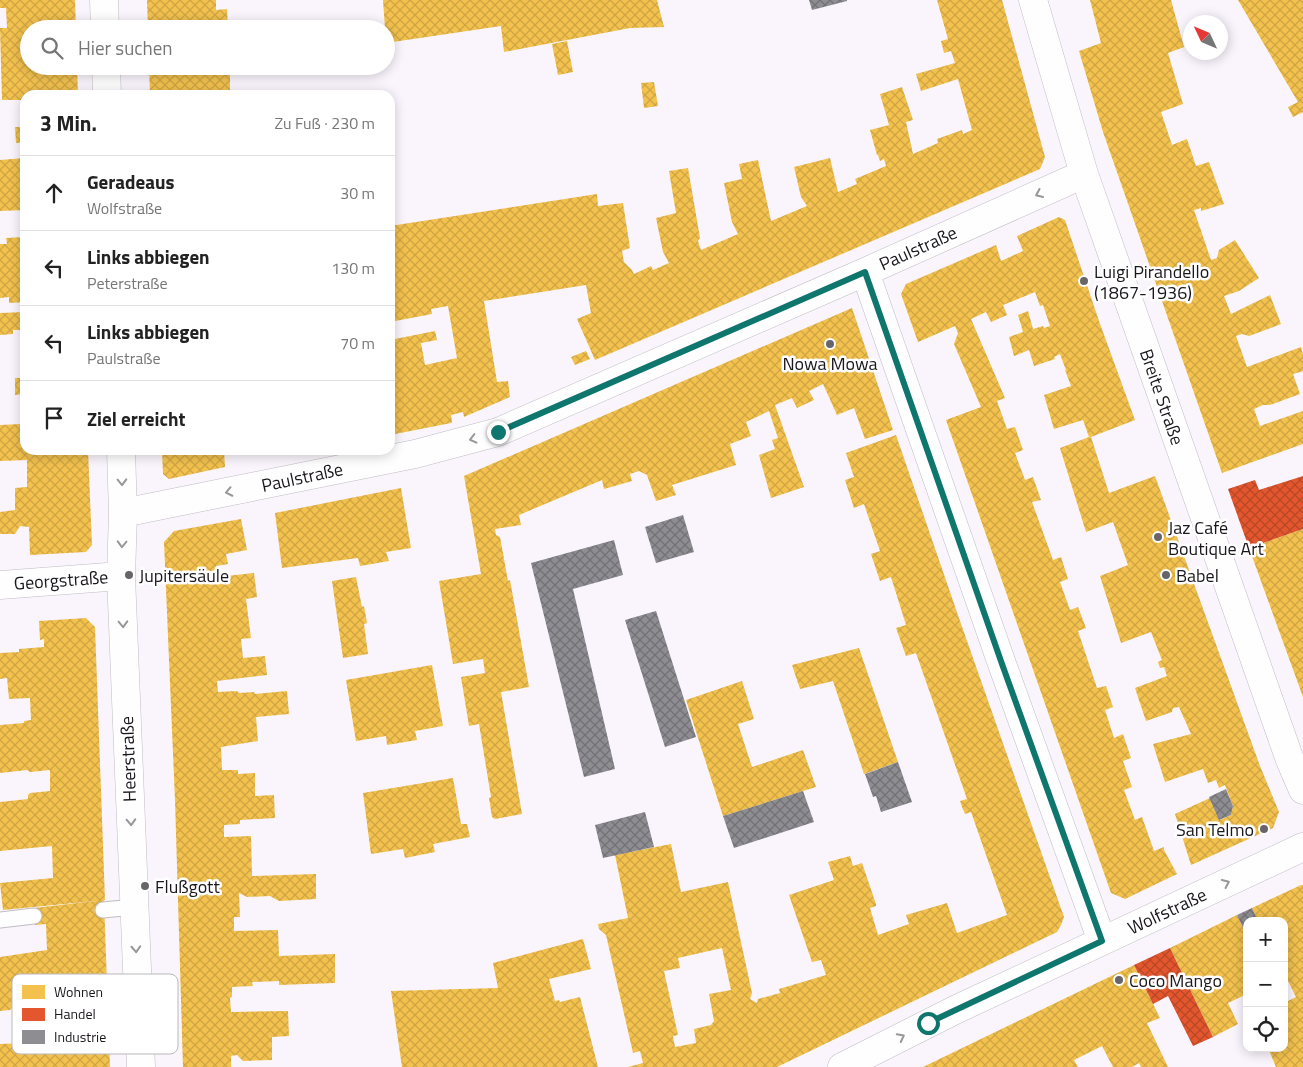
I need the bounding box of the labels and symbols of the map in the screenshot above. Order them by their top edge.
north arrow [1183,15,1228,60]
one-way arrow [1035,187,1044,198]
street label: Paulstraße [875,219,961,277]
place label: Luigi Pirandello (1867-1936) [1094,258,1209,306]
marker: Luigi Pirandello (1867-1936) [1078,275,1090,287]
marker: Nowa Mowa [824,338,836,350]
street label: Breite Straße [1133,345,1191,449]
place label: Nowa Mowa [782,350,878,377]
route end [487,421,510,444]
one-way arrow [468,433,477,444]
street label: Paulstraße [259,455,345,499]
one-way arrow [117,478,128,486]
one-way arrow [224,486,233,496]
place label: Jaz Café Boutique Art [1168,514,1264,562]
marker: Jaz Café Boutique Art [1152,531,1164,543]
one-way arrow [117,541,128,549]
place label: Jupitersäule [139,562,229,589]
place label: Babel [1176,562,1219,589]
street label: Georgstraße [13,563,109,597]
marker: Jupitersäule [123,569,135,581]
marker: Babel [1160,569,1172,581]
one-way arrow [118,621,129,629]
street label: Heerstraße [113,716,143,802]
place label: San Telmo [1176,816,1254,843]
one-way arrow [125,818,136,826]
marker: San Telmo [1258,823,1270,835]
place label: Flußgott [155,873,220,900]
one-way arrow [1221,879,1230,889]
marker: Flußgott [139,880,151,892]
street label: Wolfstraße [1123,881,1211,941]
one-way arrow [130,945,141,953]
place label: Coco Mango [1129,967,1222,994]
legend [12,974,178,1054]
marker: Coco Mango [1113,974,1125,986]
text: Wohnen [54,981,103,1002]
text: Handel [54,1003,96,1024]
route start [917,1012,940,1035]
text: Industrie [54,1026,106,1047]
one-way arrow [896,1033,905,1043]

